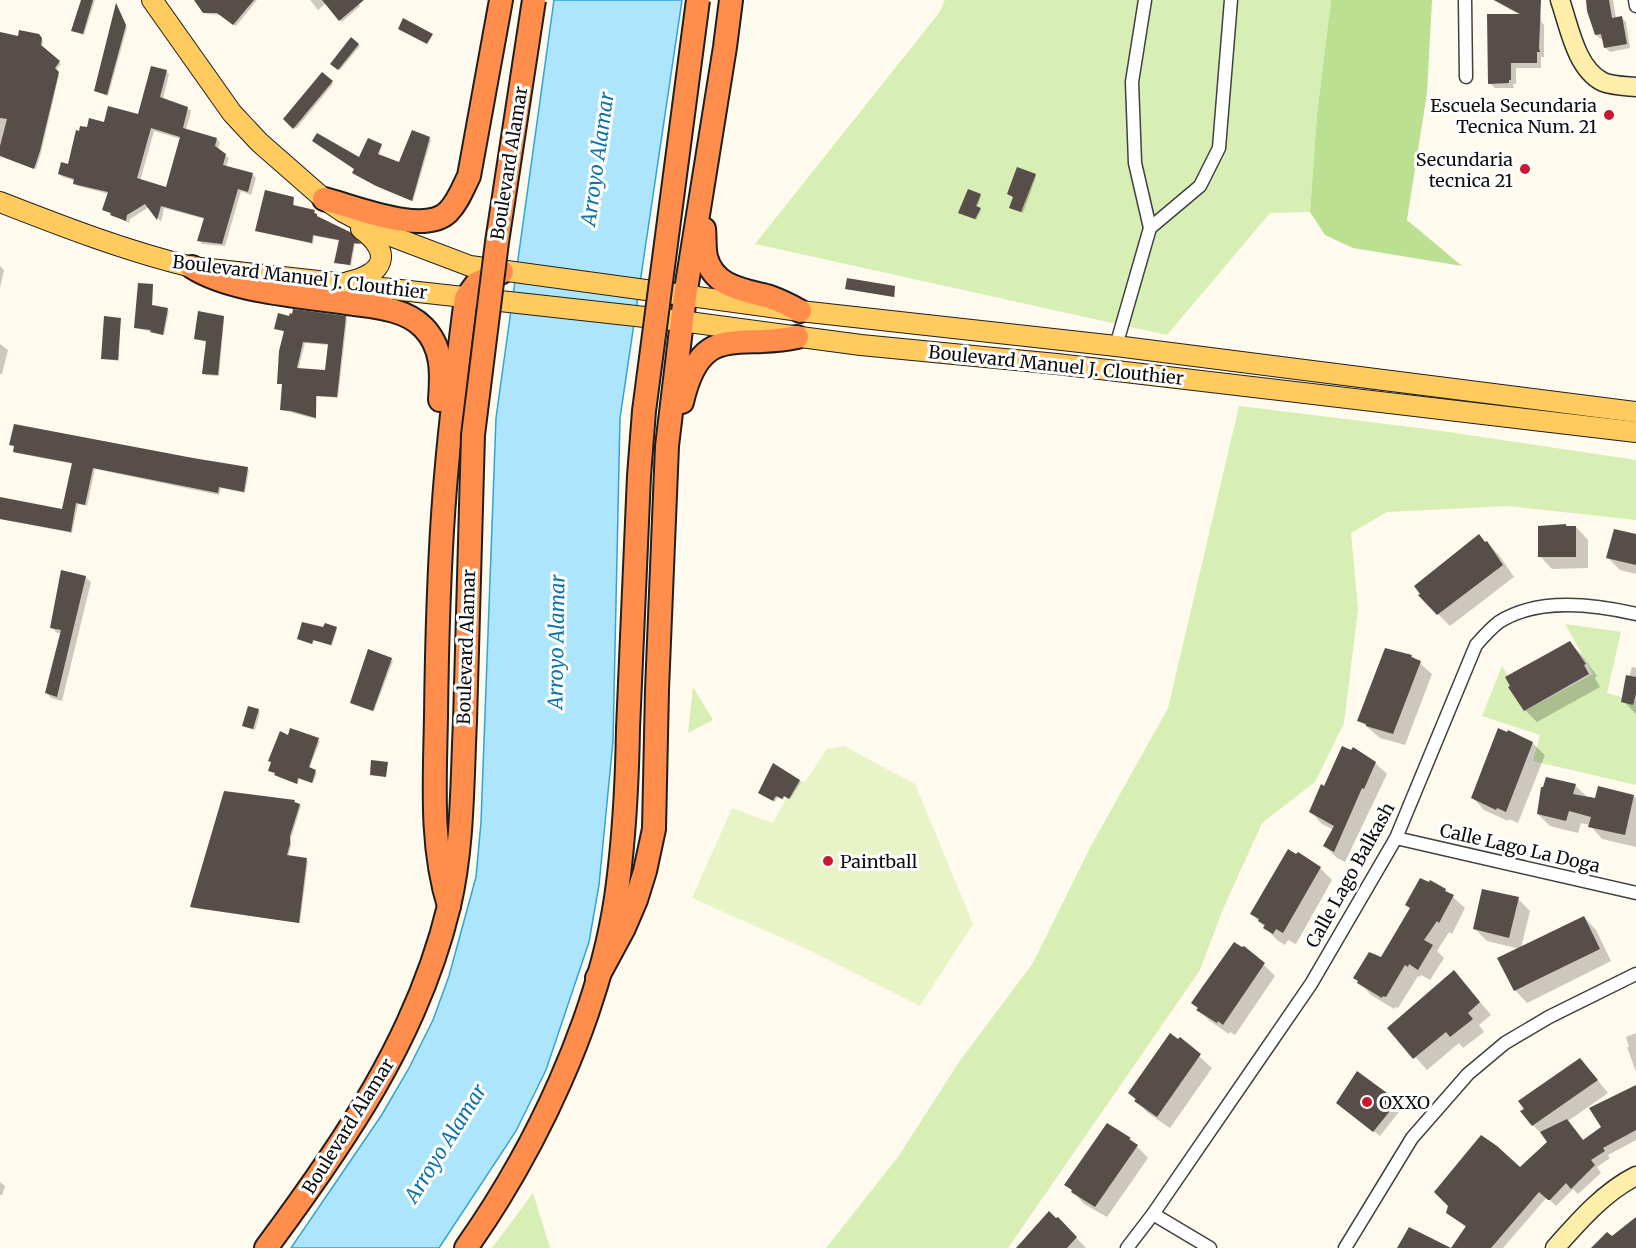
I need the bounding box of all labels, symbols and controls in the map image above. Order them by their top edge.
street label: Boulevard Alamar [485,84,533,242]
water label: Arroyo Alamar [575,90,619,230]
place label: Escuela Secundaria Tecnica Num. 21 [1430,94,1597,138]
marker: Escuela Secundaria Tecnica Num. 21 [1602,108,1616,122]
place label: Secundaria tecnica 21 [1416,148,1513,192]
marker: Secundaria tecnica 21 [1518,162,1532,176]
street label: Boulevard Manuel J. Clouthier [171,250,429,304]
street label: Boulevard Manuel J. Clouthier [927,340,1185,390]
street label: Boulevard Alamar [452,569,480,725]
water label: Arroyo Alamar [542,573,570,712]
street label: Calle Lago Balkash [1300,798,1400,952]
street label: Calle Lago La Doga [1438,818,1603,878]
place label: Paintball [840,850,918,873]
marker: Paintball [821,854,835,868]
street label: Boulevard Alamar [297,1054,399,1198]
water label: Arroyo Alamar [398,1078,492,1209]
place label: OXXO [1379,1091,1430,1114]
marker: OXXO [1360,1095,1374,1109]

